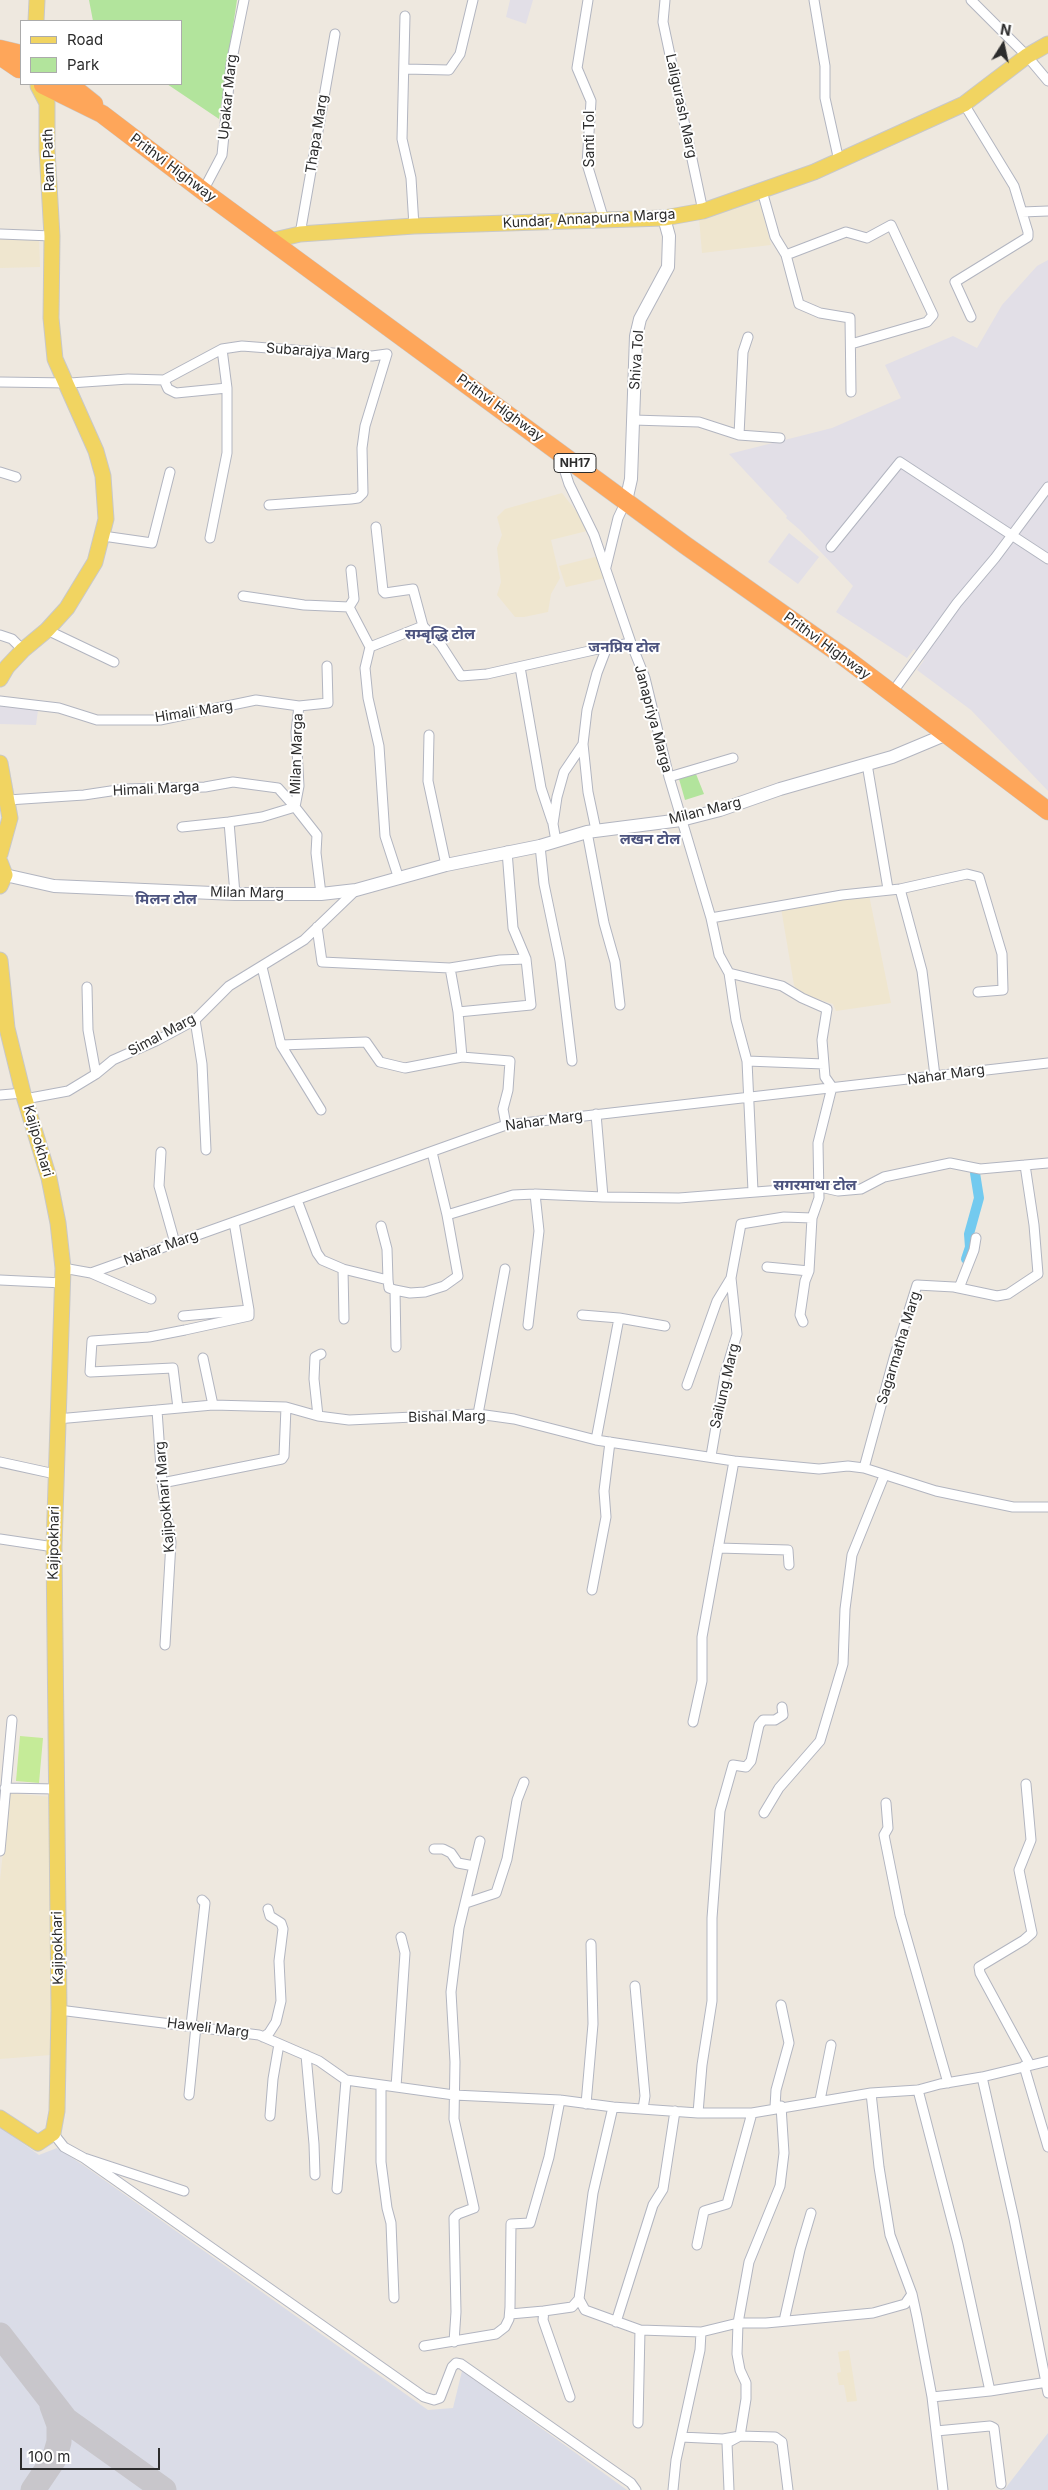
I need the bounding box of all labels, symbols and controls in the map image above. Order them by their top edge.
legend [20,20,182,85]
north arrow [978,20,1028,70]
text: N [999,20,1012,39]
text: Road [67,30,103,49]
street label: Laligurash Marg [662,52,700,160]
street label: Upakar Marg [215,53,241,141]
text: Park [67,55,99,74]
street label: Thapa Marg [302,93,332,175]
street label: Santi Tol [582,111,598,167]
street label: Ram Path [40,128,58,192]
street label: Prithvi Highway [127,130,219,206]
street label: Kundar, Annapurna Marga [502,206,676,232]
street label: Shiva Tol [627,329,647,391]
street label: Subarajya Marg [265,340,371,364]
street label: Prithvi Highway [453,371,547,445]
road number: NH17 [554,453,596,472]
street label: Prithvi Highway [780,609,874,683]
district label: सम्बृद्धि टोल [405,625,475,643]
district label: जनप्रिय टोल [588,638,660,656]
street label: Janapriya Marga [631,663,675,775]
street label: Himali Marg [154,698,234,726]
street label: Milan Marga [287,713,307,795]
street label: Himali Marga [112,778,200,800]
street label: Milan Marg [667,794,743,828]
district label: लखन टोल [620,830,680,848]
street label: Milan Marg [210,884,284,902]
district label: मिलन टोल [135,890,197,908]
street label: Simal Marg [125,1010,199,1060]
street label: Nahar Marg [906,1061,986,1089]
street label: Kajipokhari [20,1103,56,1179]
street label: Nahar Marg [504,1107,584,1135]
district label: सगरमाथा टोल [773,1176,857,1194]
street label: Nahar Marg [122,1227,200,1269]
street label: Sagarmatha Marg [874,1289,924,1407]
street label: Sailung Marg [707,1342,743,1430]
street label: Bishal Marg [408,1408,486,1426]
street label: Kajipokhari Marg [152,1441,178,1553]
street label: Kajipokhari [45,1506,63,1580]
street label: Kajipokhari [49,1911,67,1985]
street label: Haweli Marg [166,2015,250,2041]
scale bar [22,2438,162,2470]
text: 100 m [28,2447,70,2466]

